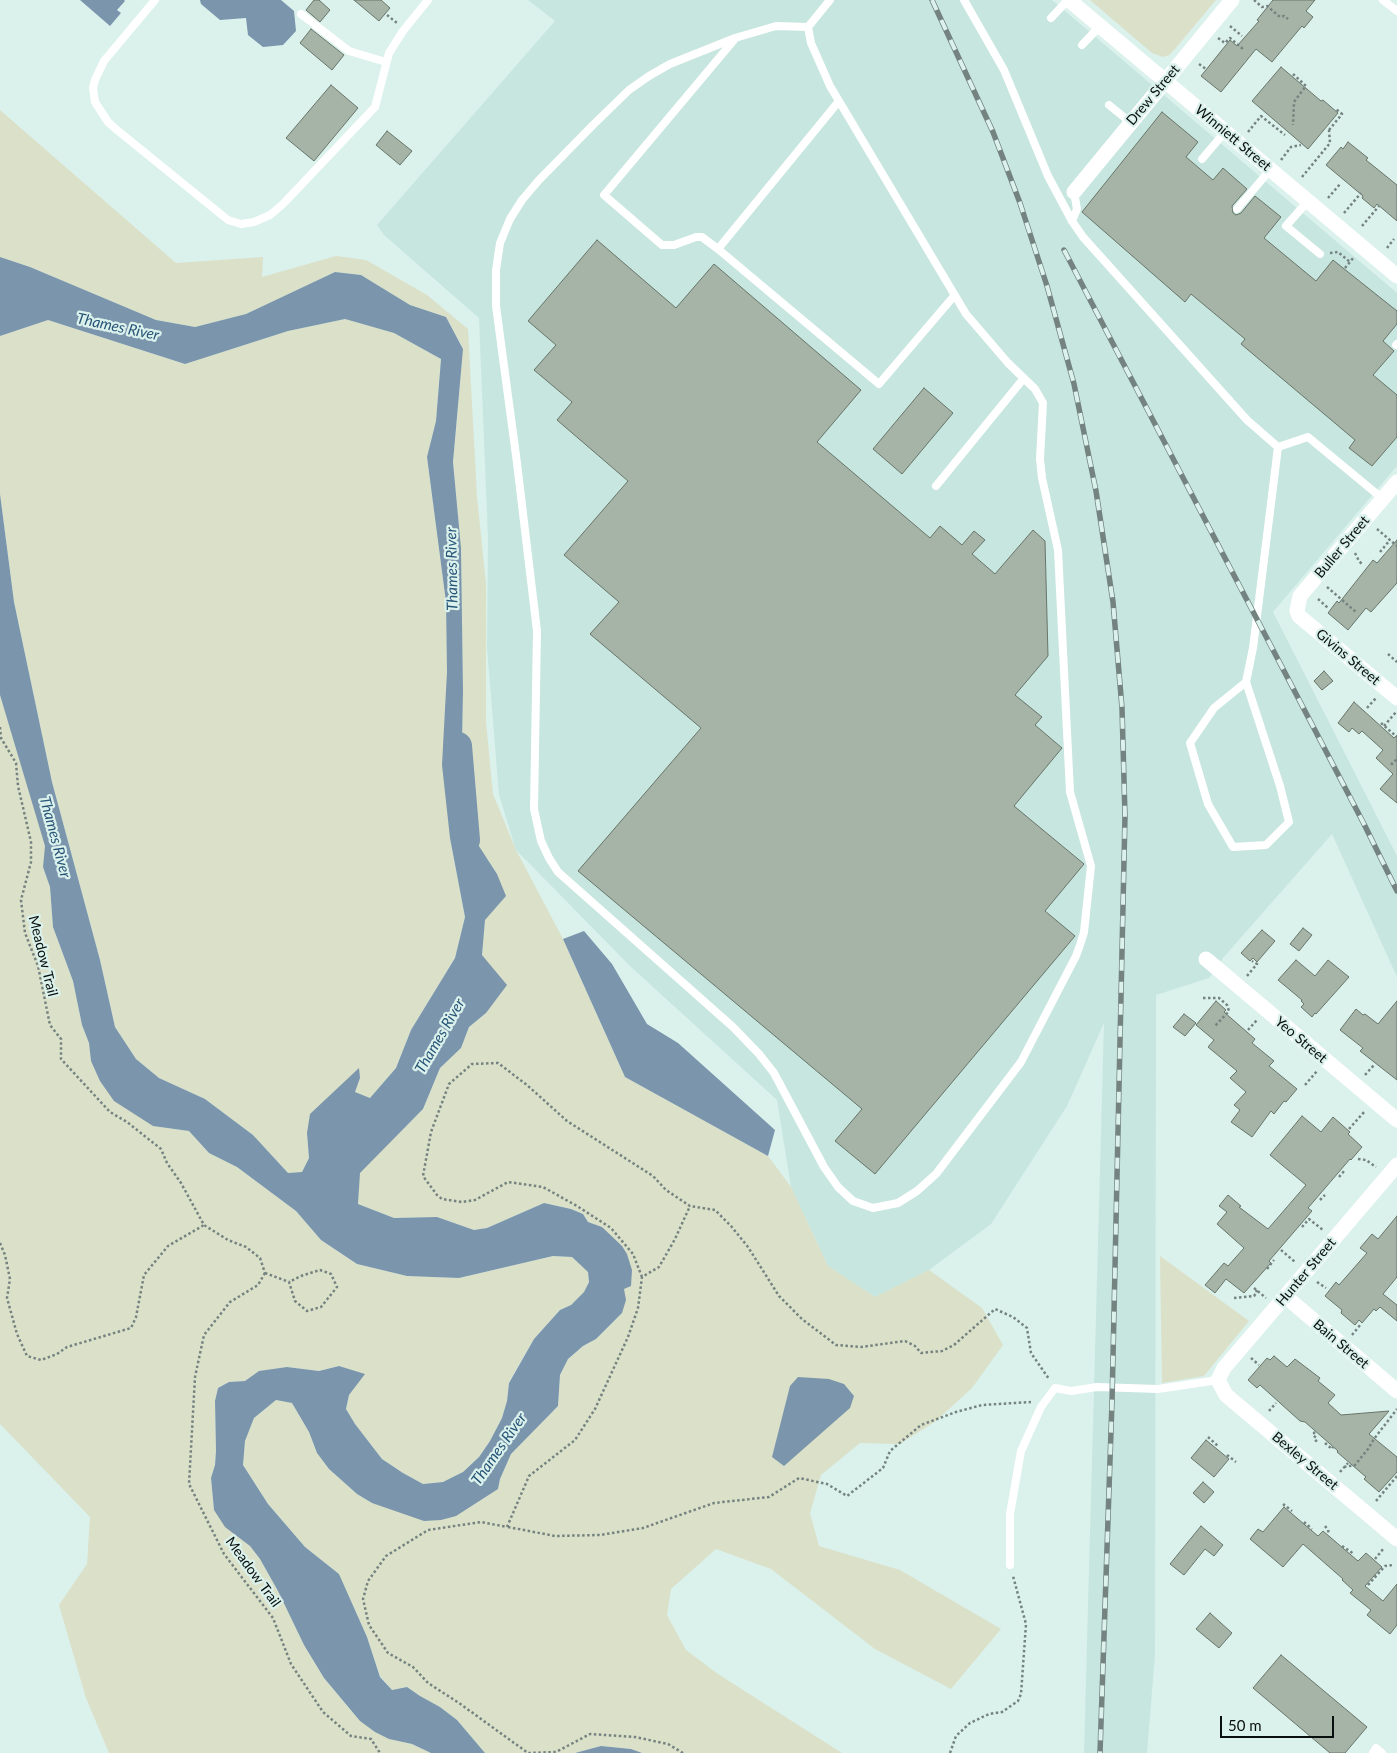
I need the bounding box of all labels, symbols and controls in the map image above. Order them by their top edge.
street label: Drew Street [1123,61,1183,129]
street label: Winniett Street [1192,101,1274,175]
water label: Thames River [75,310,161,344]
street label: Buller Street [1311,512,1373,582]
water label: Thames River [442,527,462,611]
street label: Givins Street [1313,625,1383,689]
water label: Thames River [35,794,75,880]
street label: Meadow Trail [25,914,61,998]
water label: Thames River [411,995,469,1077]
street label: Yeo Street [1271,1013,1331,1067]
street label: Hunter Street [1273,1234,1339,1310]
street label: Bain Street [1310,1316,1372,1372]
water label: Thames River [468,1410,530,1488]
street label: Bexley Street [1268,1428,1342,1494]
street label: Meadow Trail [222,1534,284,1610]
scale bar [1222,1706,1336,1738]
text: 50 m [1228,1716,1262,1734]

